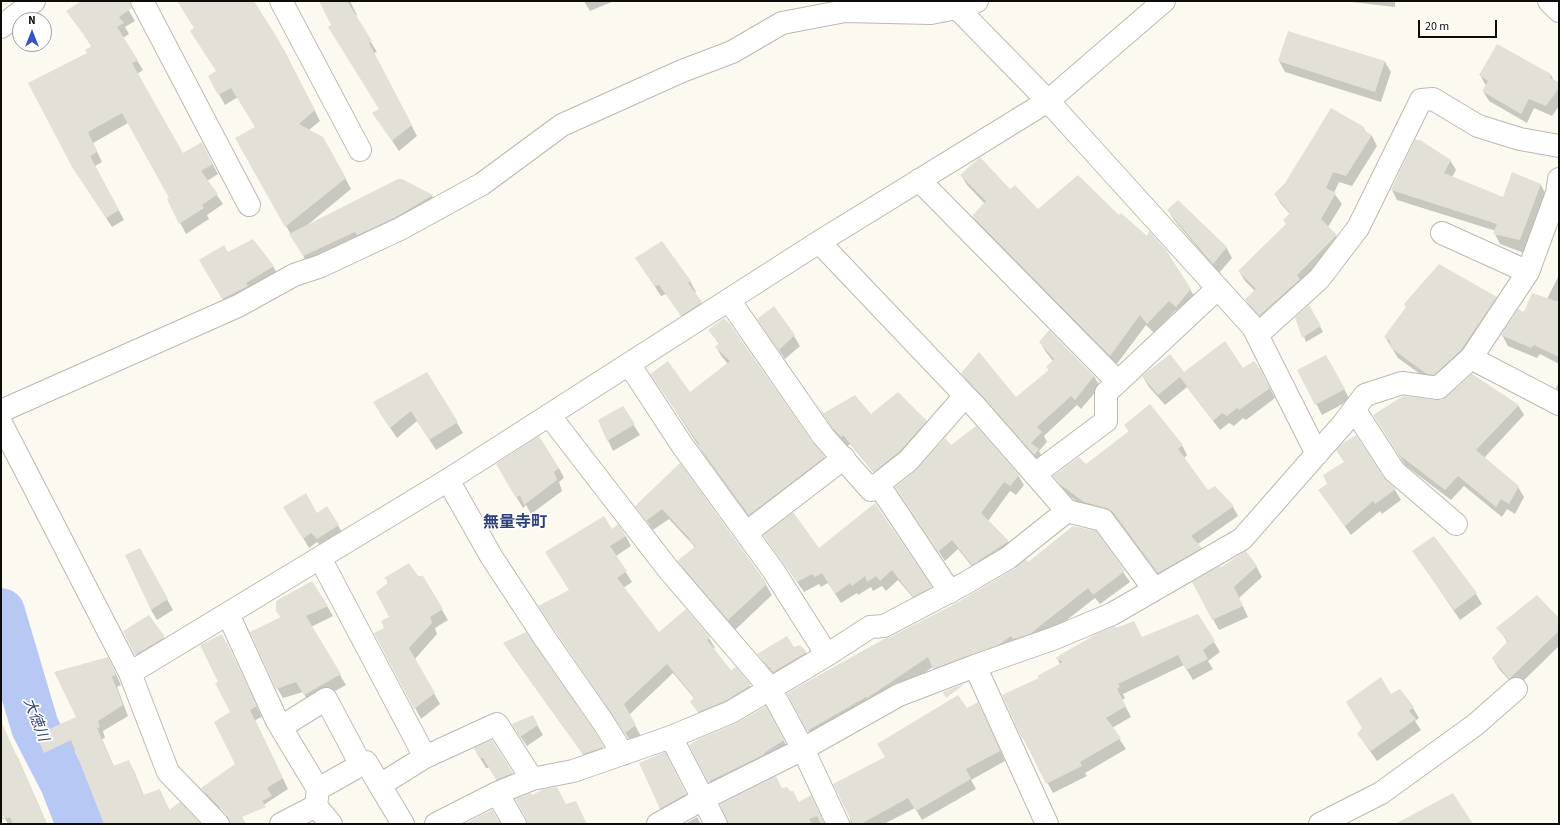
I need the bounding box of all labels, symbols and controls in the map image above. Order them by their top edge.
north arrow [12,12,52,52]
scale bar [1420,12,1499,38]
text: N [28,13,36,28]
text: 20 m [1425,18,1449,35]
district label: 無量寺町 [483,513,547,533]
water label: 大徳川 [19,696,51,744]

